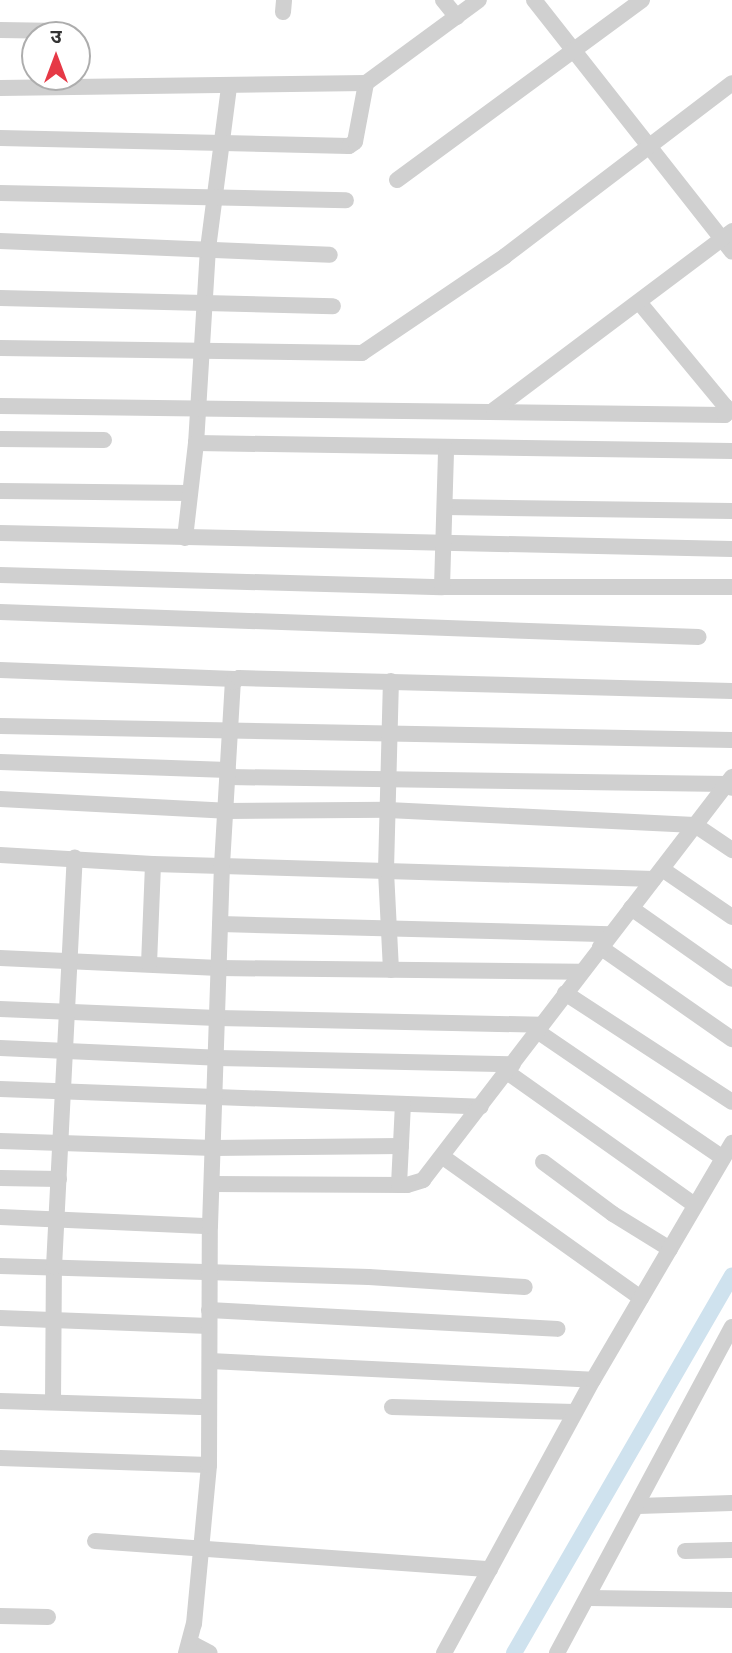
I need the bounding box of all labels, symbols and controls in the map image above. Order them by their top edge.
north arrow [21,21,91,91]
text: उ [50,25,62,48]

